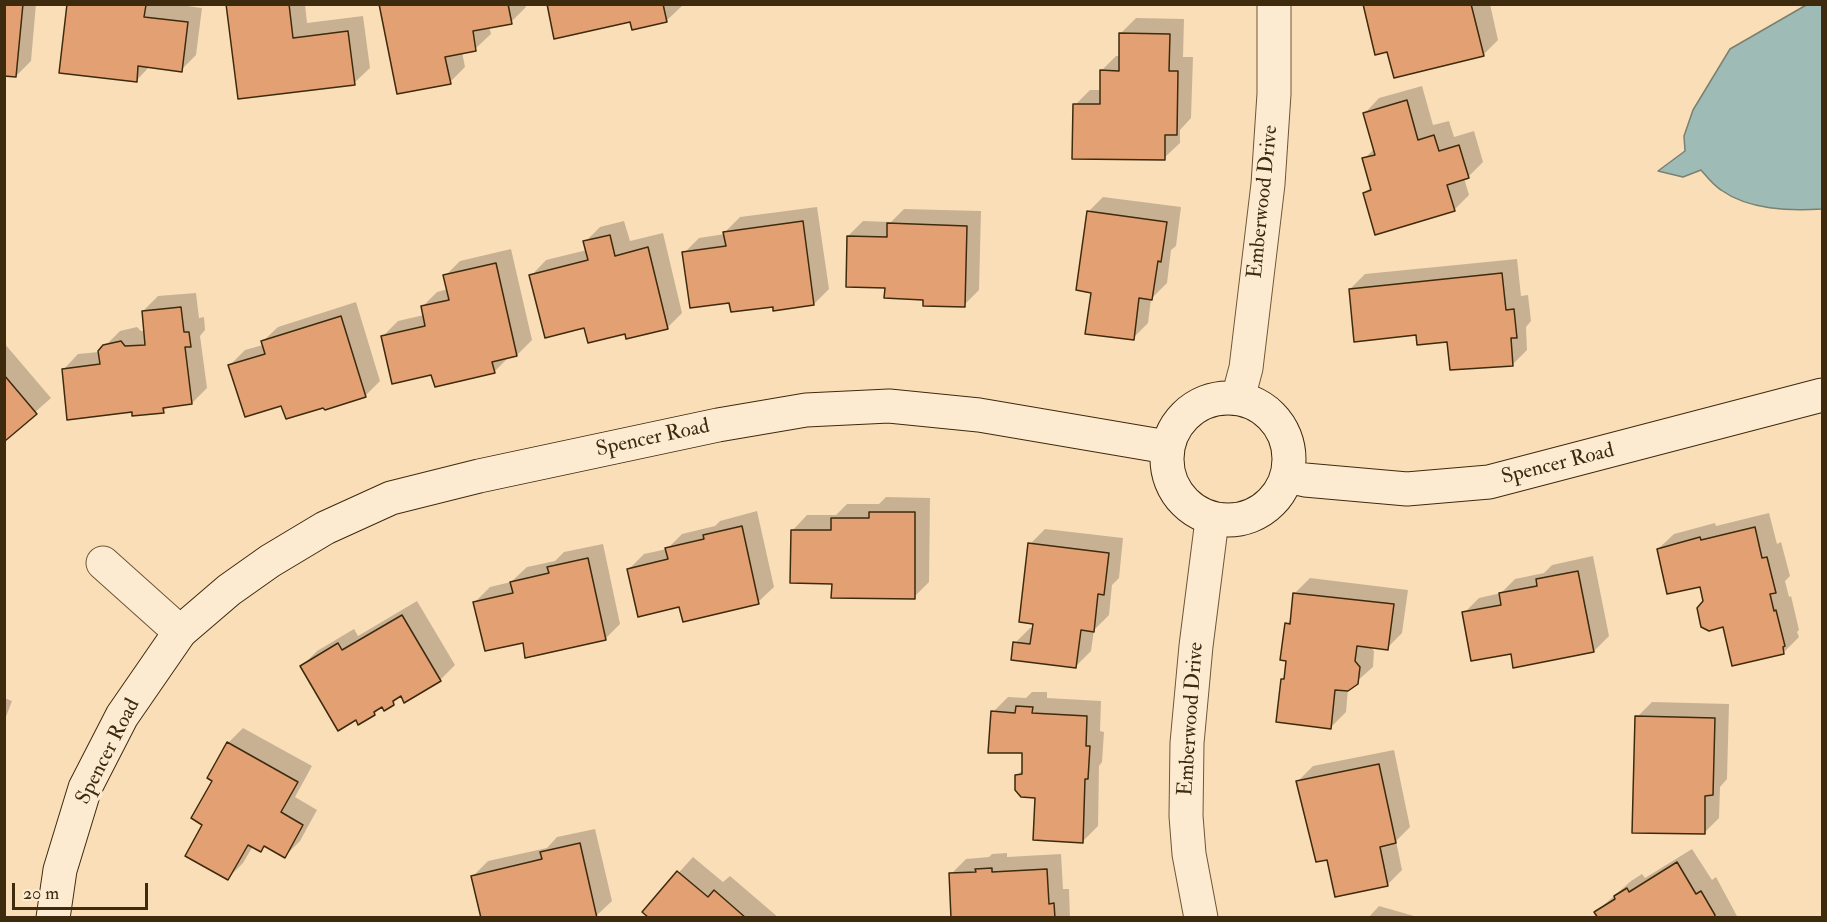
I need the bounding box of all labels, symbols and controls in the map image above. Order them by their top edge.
street label: Emberwood Drive [1243,124,1285,280]
street label: Spencer Road [594,415,712,463]
street label: Spencer Road [1499,439,1617,491]
street label: Emberwood Drive [1174,641,1210,797]
street label: Spencer Road [72,695,146,809]
scale bar [15,871,152,909]
text: 20 m [23,882,59,905]

